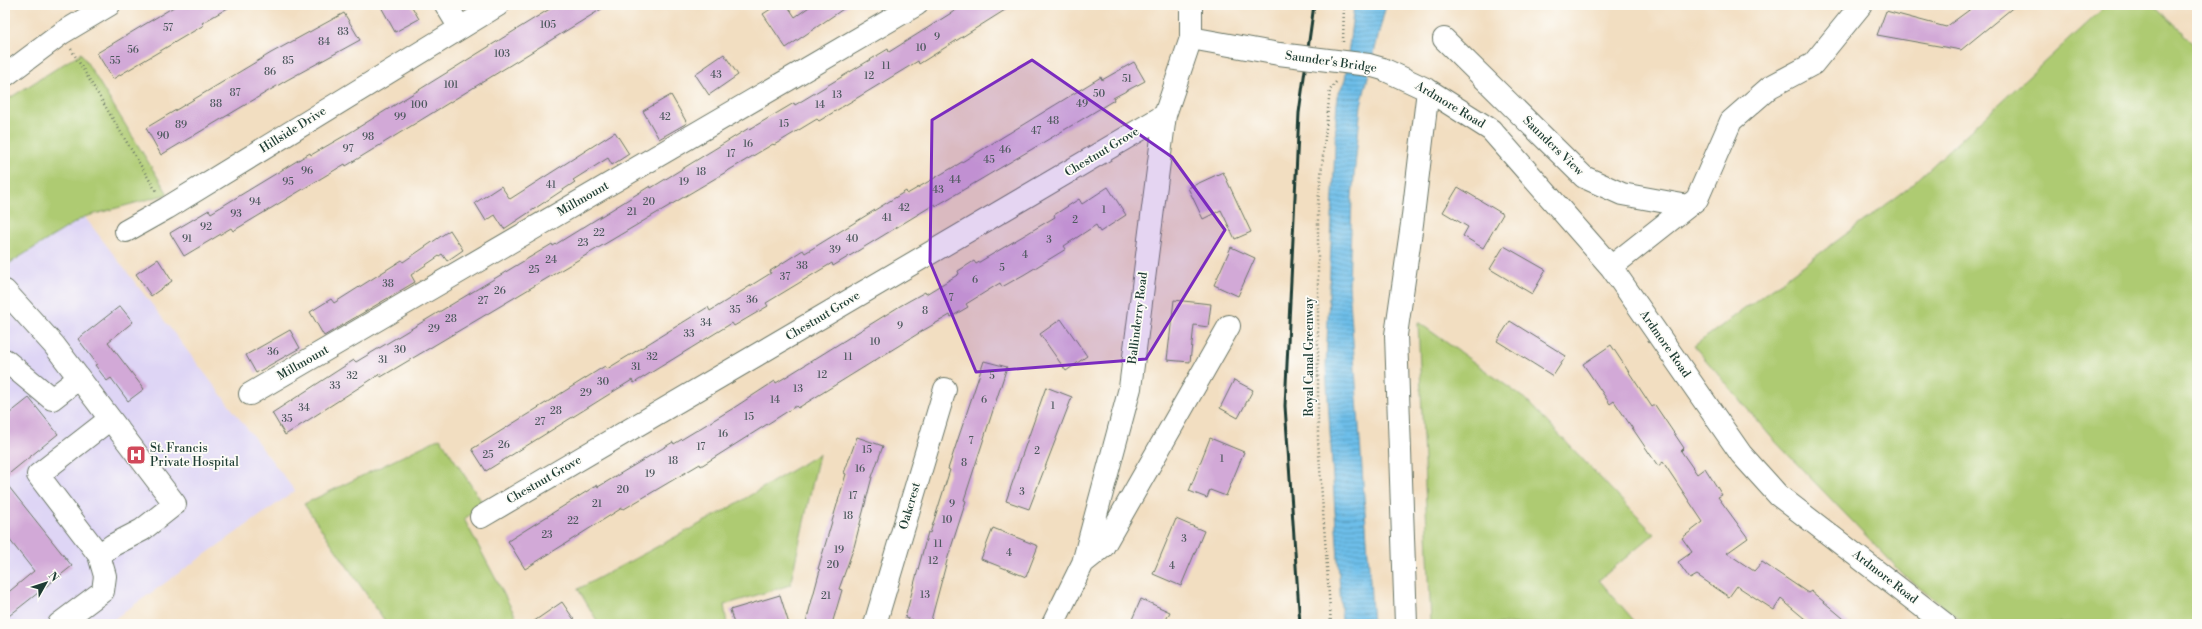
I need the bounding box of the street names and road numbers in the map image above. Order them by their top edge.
street label: Saunder's Bridge [1284,48,1378,76]
street label: Ardmore Road [1411,78,1488,132]
street label: Hillside Drive [257,104,329,156]
street label: Saunders View [1519,113,1587,179]
street label: Chestnut Grove [1062,124,1142,180]
street label: Millmount [554,178,612,220]
street label: Ballinderry Road [1125,271,1151,366]
street label: Chestnut Grove [783,288,863,344]
street label: Royal Canal Greenway [1302,297,1317,417]
street label: Ardmore Road [1636,307,1694,381]
street label: Millmount [274,342,332,384]
street label: Chestnut Grove [504,453,584,507]
street label: Oakcrest [896,480,924,531]
street label: Ardmore Road [1849,546,1921,607]

